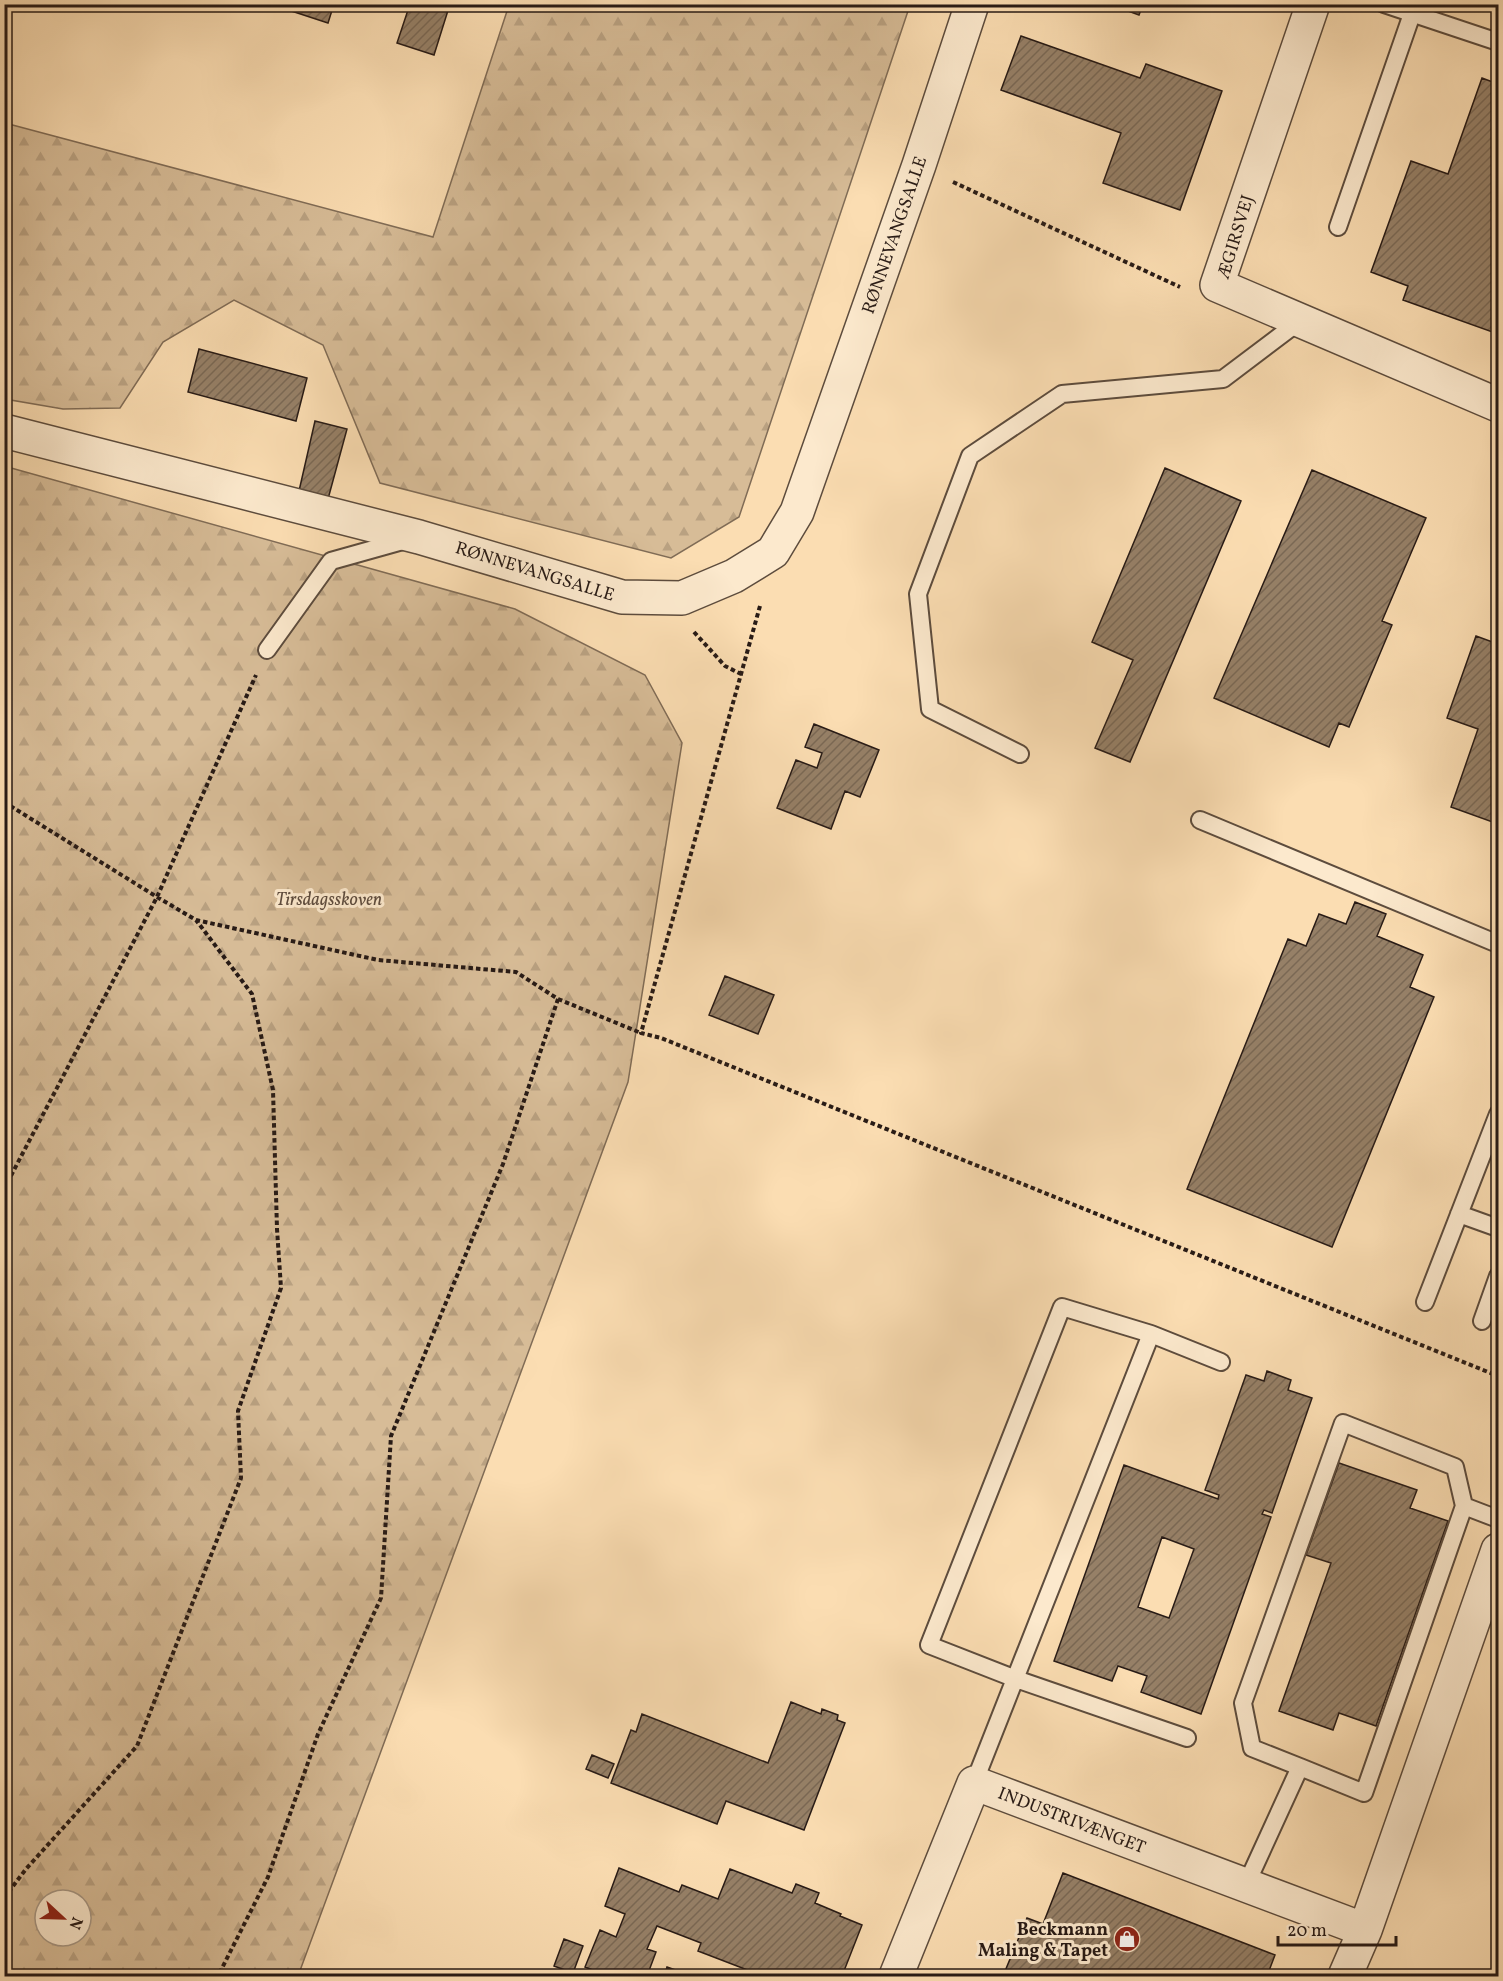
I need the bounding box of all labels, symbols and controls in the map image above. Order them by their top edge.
street label: RØNNEVANGSALLE [857,153,934,318]
street label: ÆGIRSVEJ [1212,192,1261,283]
street label: RØNNEVANGSALLE [452,536,617,609]
park label: Tirsdagsskoven [276,888,382,913]
street label: INDUSTRIVÆNGET [994,1782,1149,1861]
north arrow [33,1888,93,1948]
scale bar [1278,1909,1396,1947]
text: N [63,1913,87,1933]
place label: Beckmann Maling & Tapet [978,1918,1108,1964]
text: 20 m [1287,1919,1327,1944]
shop icon: Beckmann Maling & Tapet [1112,1924,1142,1954]

